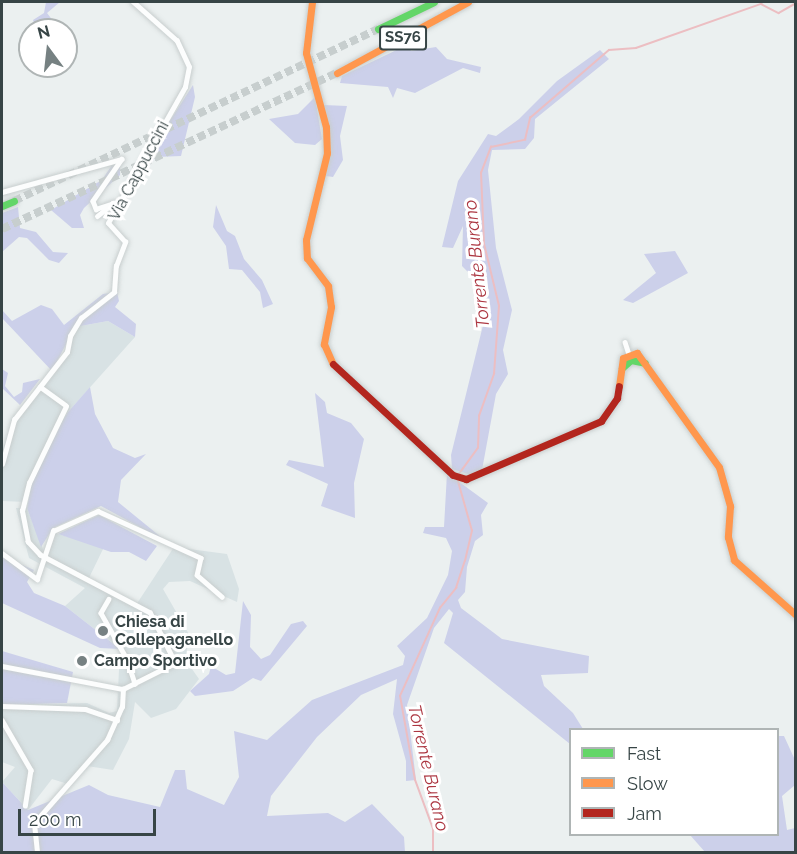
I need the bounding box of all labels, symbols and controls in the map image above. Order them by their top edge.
north arrow [18,18,78,78]
text: N [35,21,52,43]
road number: SS76 [379,26,427,50]
street label: Via Cappuccini [105,118,173,224]
water label: Torrente Burano [460,199,494,329]
place label: Chiesa di Collepaganello [115,612,233,650]
marker: Chiesa di Collepaganello [96,624,110,638]
place label: Campo Sportivo [94,651,217,671]
marker: Campo Sportivo [75,654,89,668]
water label: Torrente Burano [403,703,453,833]
legend [569,728,779,836]
text: Fast [627,743,661,764]
text: Slow [627,773,668,794]
scale bar [21,797,159,835]
text: Jam [627,803,662,824]
text: 200 m [29,809,82,830]

